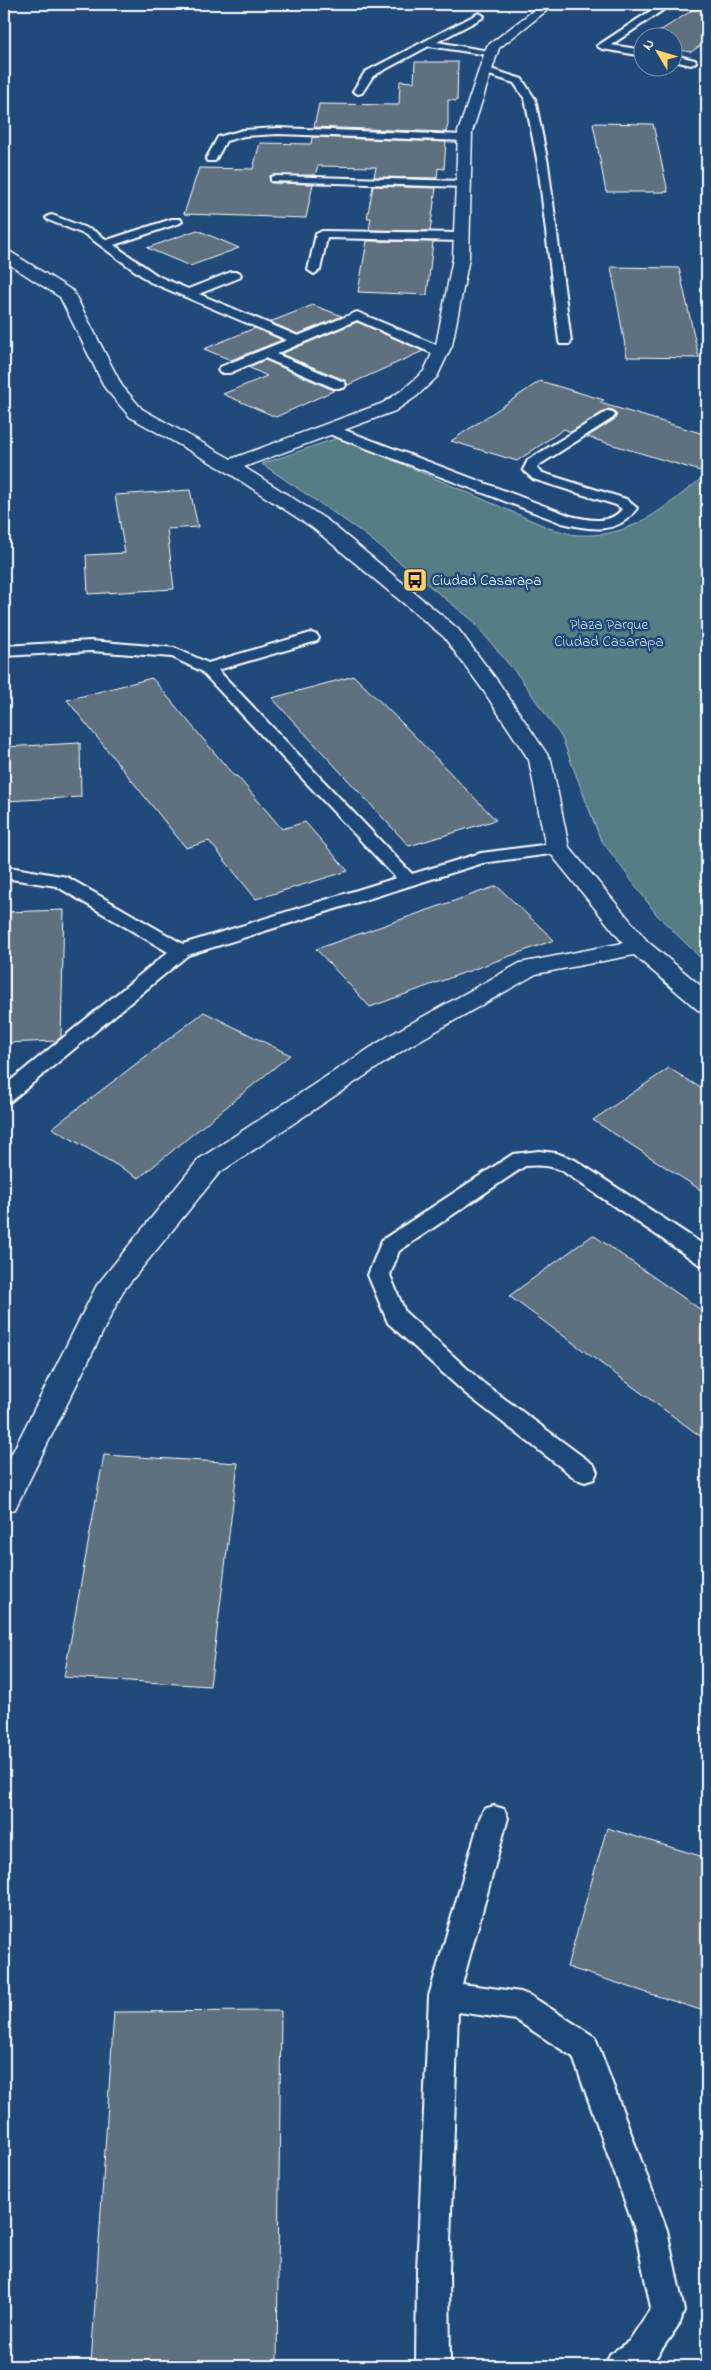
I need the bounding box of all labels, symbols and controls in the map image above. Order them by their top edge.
north arrow [634,28,684,78]
text: N [638,35,660,55]
bus stop icon: Ciudad Casarapa [402,567,428,593]
place label: Ciudad Casarapa [432,570,541,592]
park label: Plaza Parque Ciudad Casarapa [554,614,664,653]

